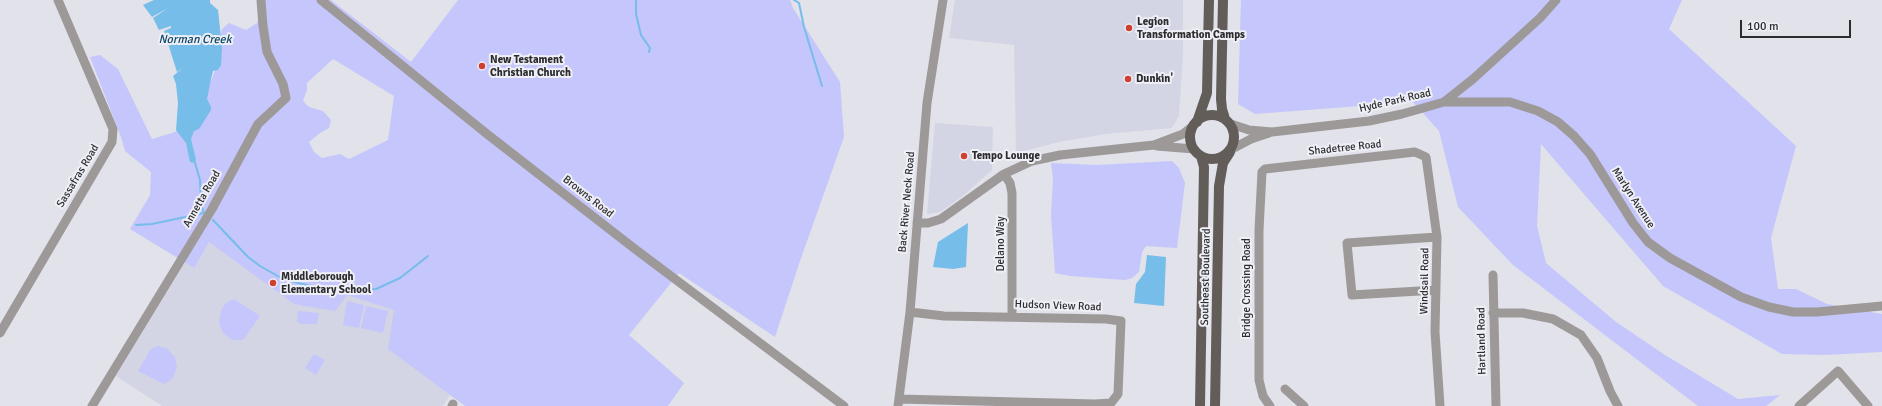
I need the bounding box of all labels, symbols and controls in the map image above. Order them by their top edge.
scale bar [1742,12,1853,38]
place label: Legion Transformation Camps [1137,15,1245,41]
text: 100 m [1747,19,1779,34]
marker: Legion Transformation Camps [1124,23,1134,33]
water label: Norman Creek [158,33,232,47]
place label: New Testament Christian Church [490,53,571,79]
marker: New Testament Christian Church [477,61,487,71]
place label: Dunkin' [1136,72,1173,86]
marker: Dunkin' [1123,74,1133,84]
street label: Hyde Park Road [1358,86,1432,116]
street label: Shadetree Road [1308,138,1382,158]
street label: Sassafras Road [54,142,102,210]
place label: Tempo Lounge [972,149,1040,163]
street label: Back River Neck Road [896,151,918,253]
marker: Tempo Lounge [959,151,969,161]
street label: Marlyn Avenue [1609,165,1657,231]
street label: Annetta Road [180,168,224,230]
street label: Browns Road [560,173,616,221]
street label: Delano Way [994,216,1008,272]
street label: Southeast Boulevard [1199,228,1213,326]
street label: Bridge Crossing Road [1240,238,1254,338]
street label: Windsail Road [1418,248,1432,314]
place label: Middleborough Elementary School [281,270,371,296]
marker: Middleborough Elementary School [268,278,278,288]
street label: Hudson View Road [1014,298,1102,314]
street label: Hartland Road [1475,307,1489,375]

